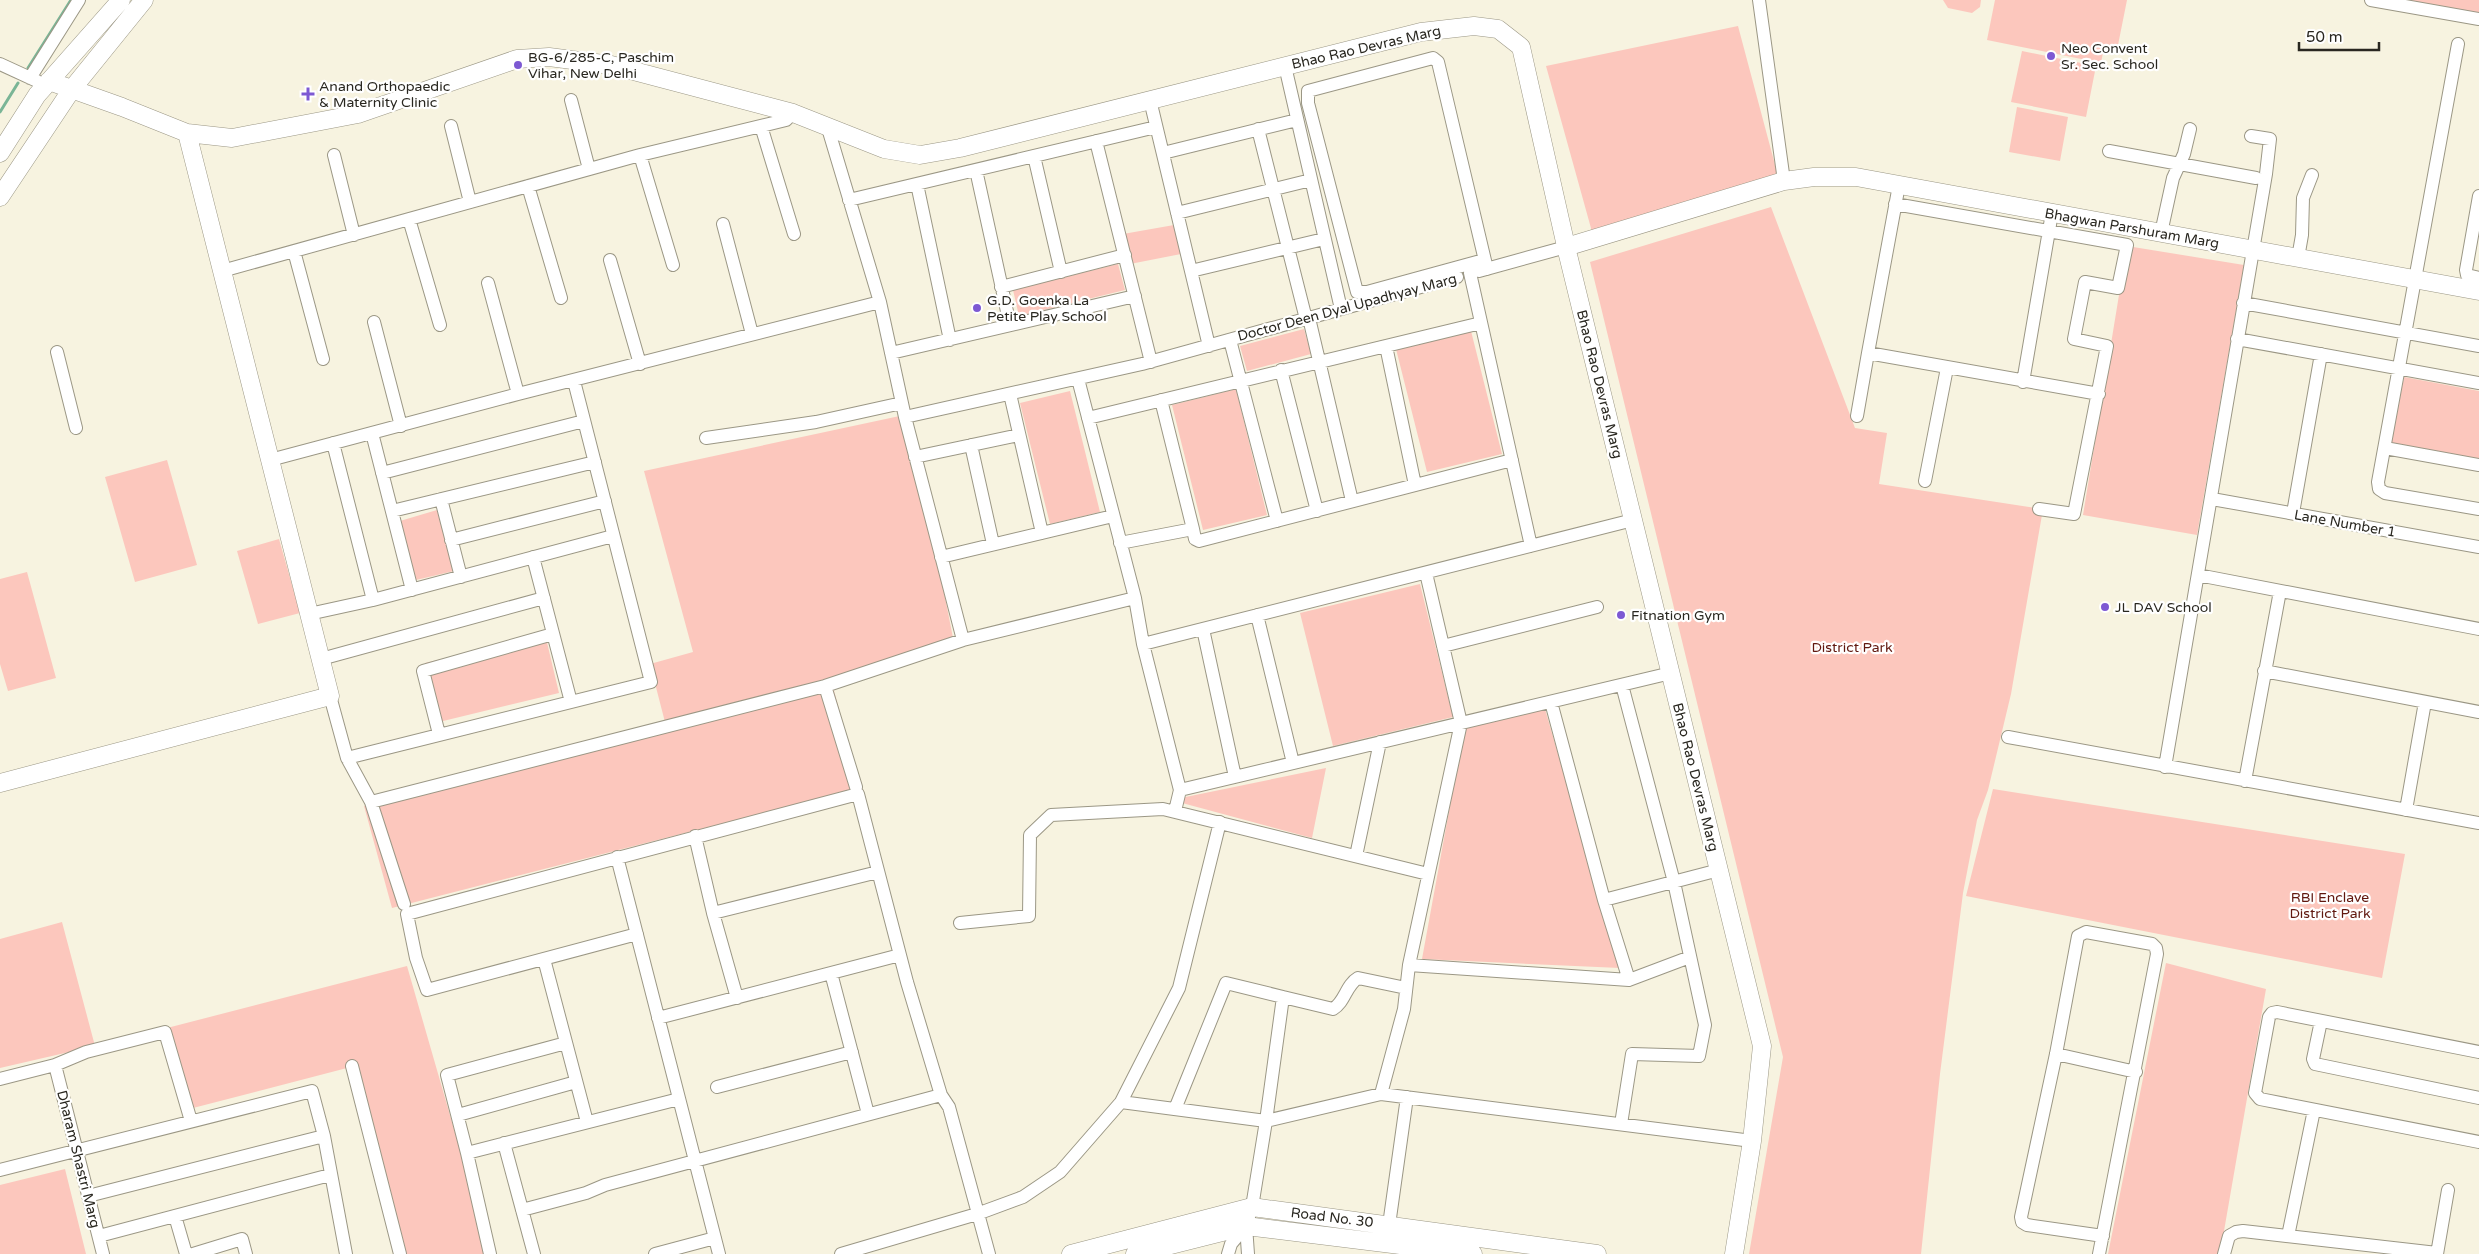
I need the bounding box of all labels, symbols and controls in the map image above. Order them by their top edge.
scale bar [2299,20,2379,52]
street label: Bhao Rao Devras Marg [1290,22,1442,73]
text: 50 m [2306,28,2343,46]
place label: Neo Convent Sr. Sec. School [2061,40,2158,73]
place label: BG-6/285-C, Paschim Vihar, New Delhi [528,49,674,82]
marker: Neo Convent Sr. Sec. School [2045,50,2057,62]
marker: BG-6/285-C, Paschim Vihar, New Delhi [512,59,524,71]
place label: Anand Orthopaedic & Maternity Clinic [319,78,450,111]
marker: Anand Orthopaedic & Maternity Clinic [301,87,315,101]
street label: Bhagwan Parshuram Marg [2043,205,2221,252]
street label: Doctor Deen Dyal Upadhyay Marg [1236,270,1459,345]
place label: G.D. Goenka La Petite Play School [987,292,1107,325]
marker: G.D. Goenka La Petite Play School [971,302,983,314]
street label: Bhao Rao Devras Marg [1573,308,1626,460]
street label: Lane Number 1 [2293,506,2397,541]
place label: JL DAV School [2115,599,2212,616]
marker: JL DAV School [2099,601,2111,613]
place label: Fitnation Gym [1631,607,1725,624]
marker: Fitnation Gym [1615,609,1627,621]
park label: District Park [1811,639,1893,656]
street label: Bhao Rao Devras Marg [1669,701,1722,853]
park label: RBI Enclave District Park [2289,889,2371,922]
street label: Dharam Shastri Marg [53,1089,104,1230]
street label: Road No. 30 [1290,1204,1374,1231]

